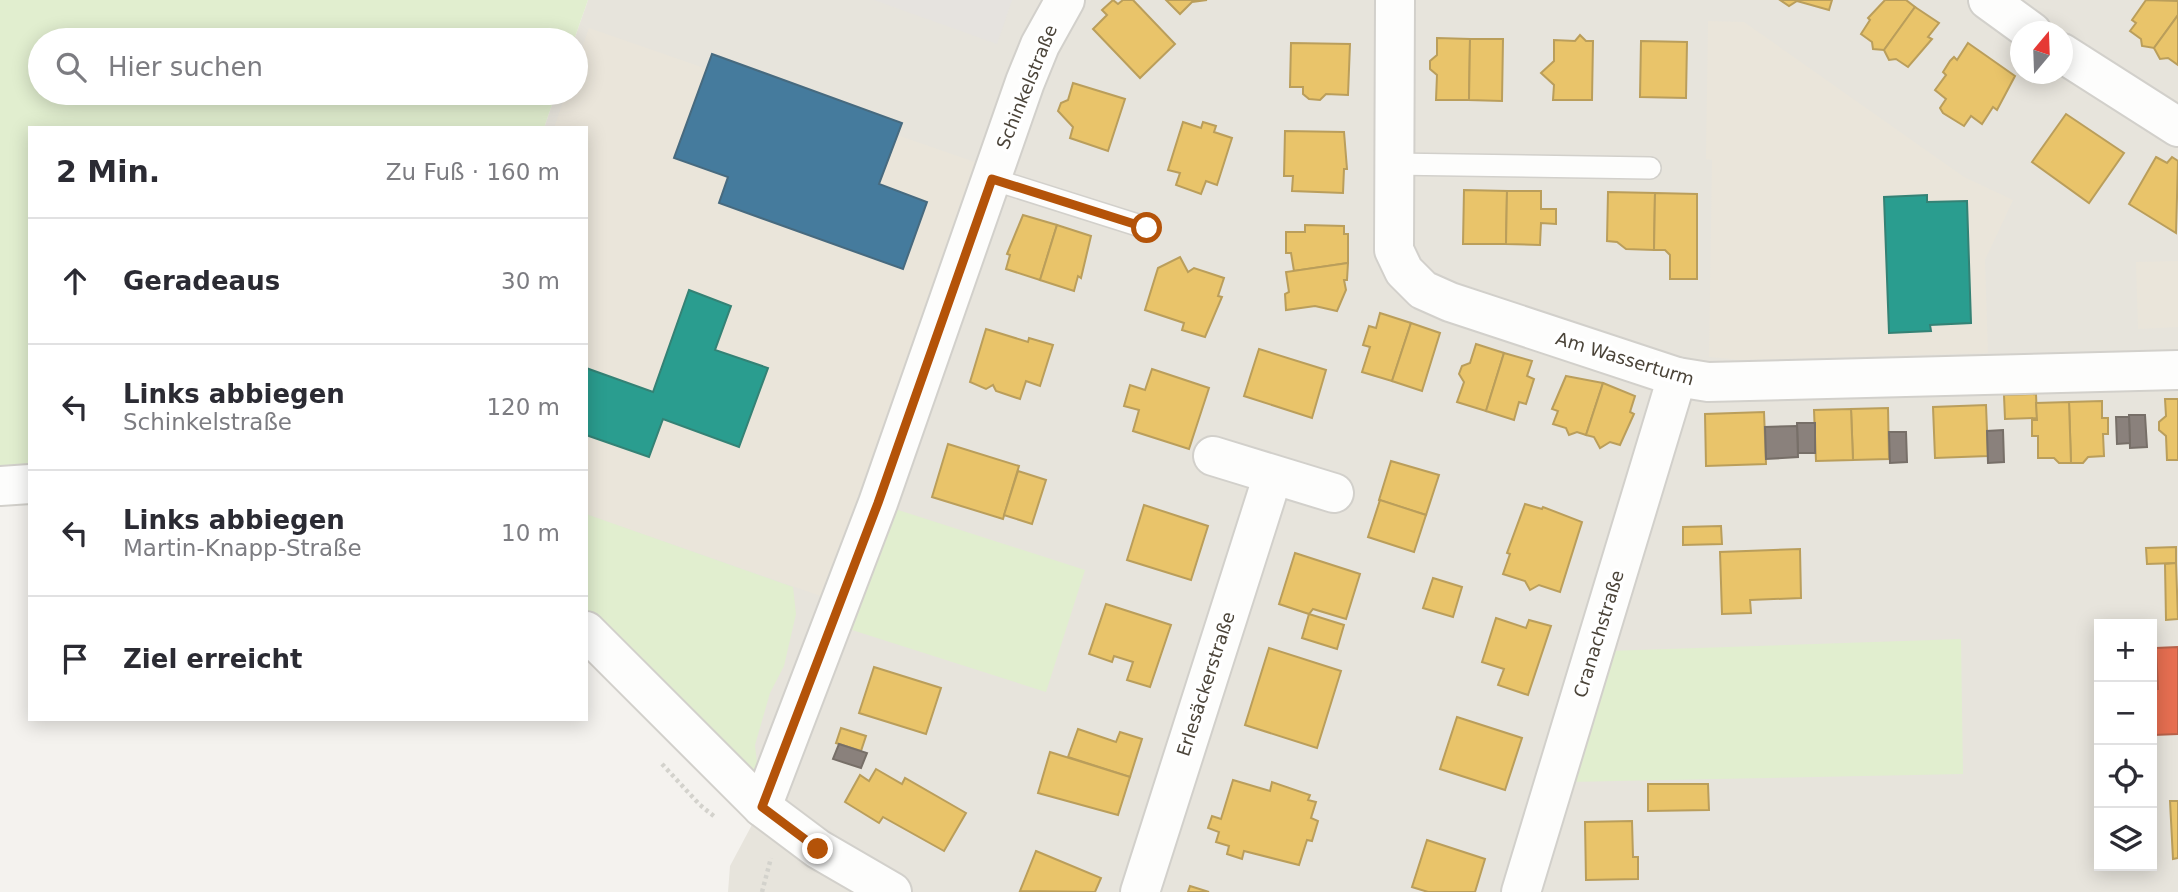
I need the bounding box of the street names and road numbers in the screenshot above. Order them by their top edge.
street label: Schinkelstraße [992,22,1061,152]
street label: Am Wasserturm [1553,327,1697,390]
street label: Cranachstraße [1569,568,1628,700]
street label: Erlesäckerstraße [1172,609,1239,759]

